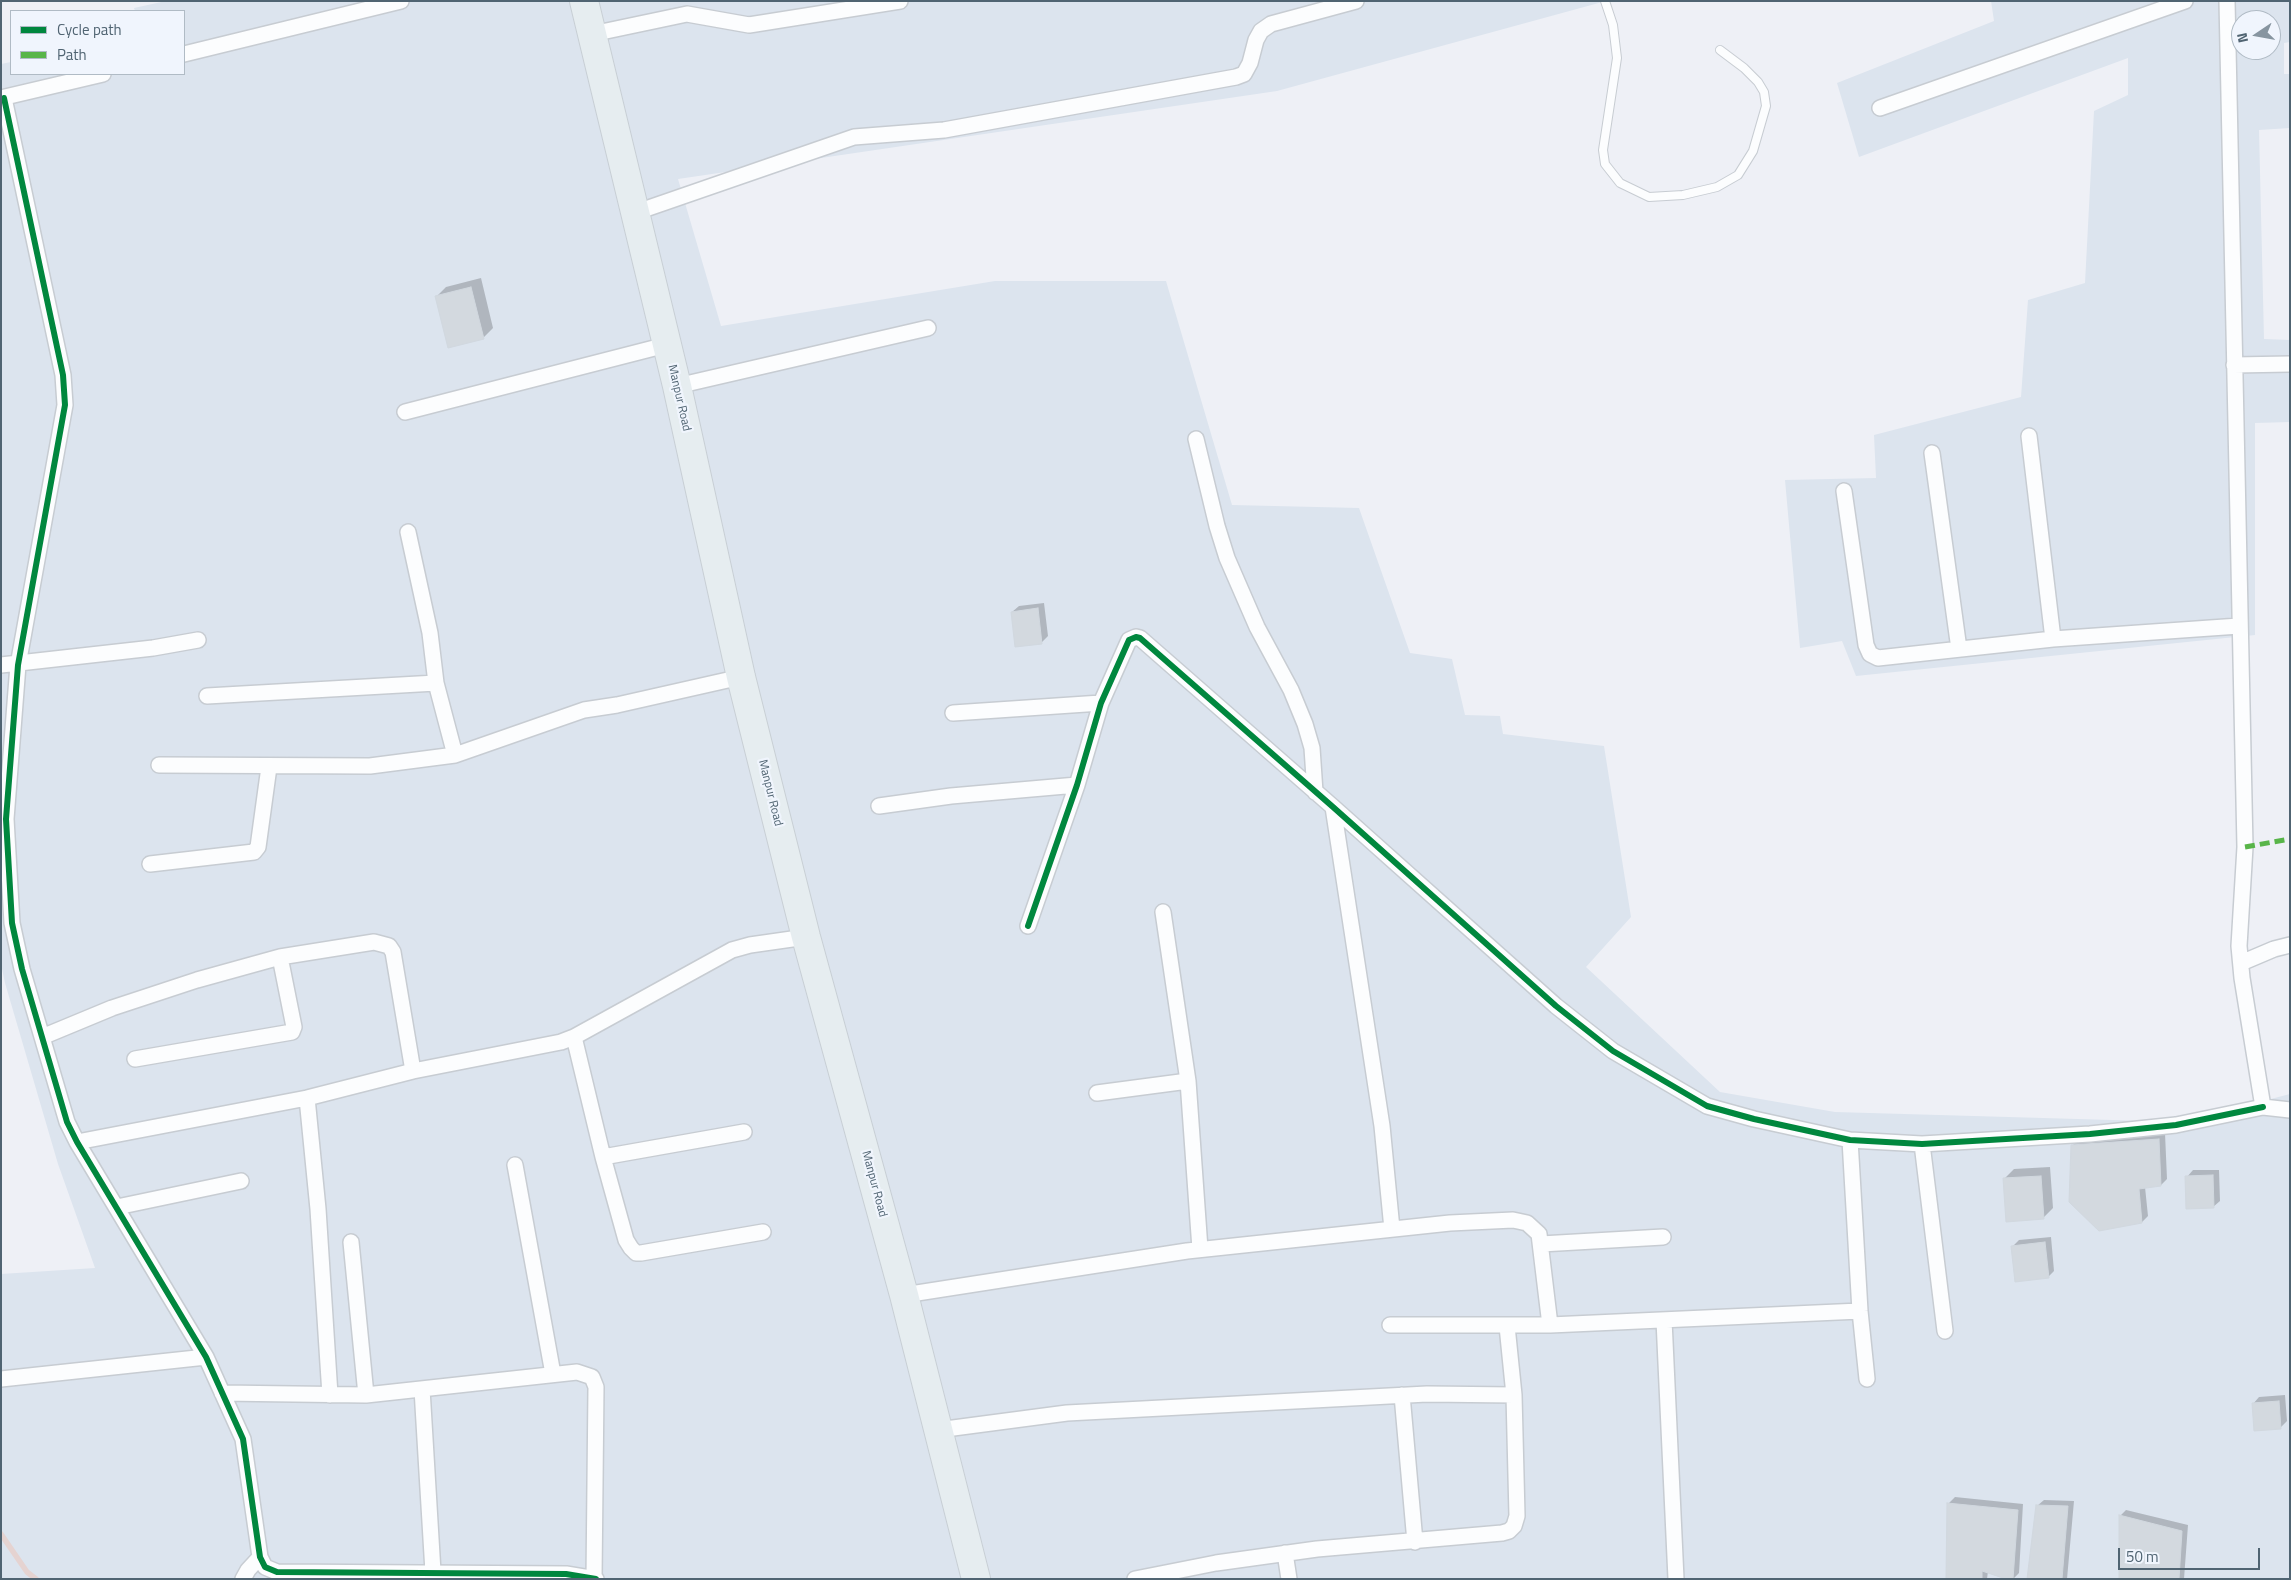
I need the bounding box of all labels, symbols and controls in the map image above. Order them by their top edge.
legend [10,10,185,75]
north arrow [2231,10,2281,60]
text: Cycle path [57,18,122,41]
text: N [2231,31,2253,45]
text: Path [57,43,87,66]
street label: Manpur Road [664,363,694,433]
street label: Manpur Road [755,758,785,828]
street label: Manpur Road [858,1149,890,1219]
scale bar [2121,1538,2264,1570]
text: 50 m [2126,1545,2159,1568]

